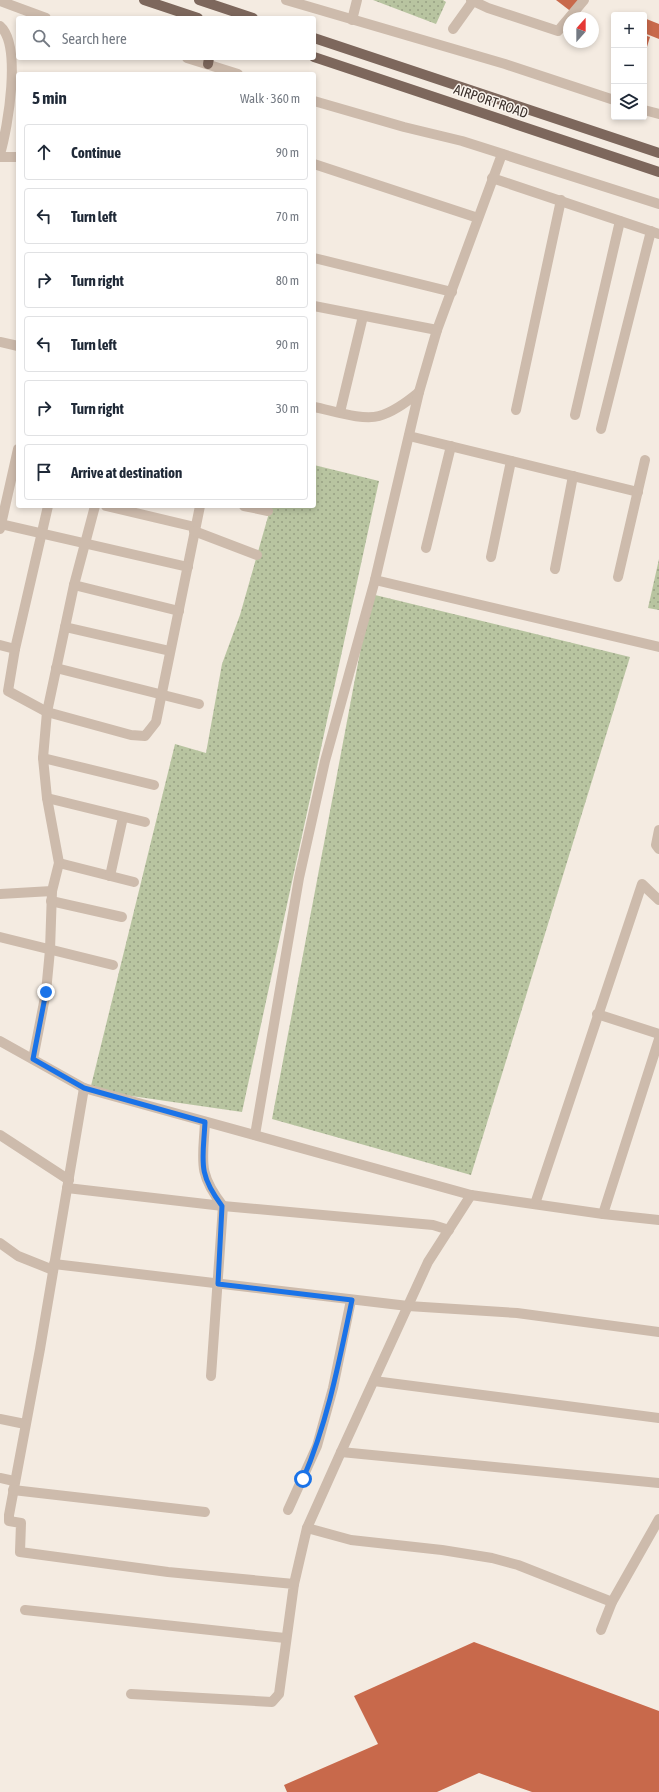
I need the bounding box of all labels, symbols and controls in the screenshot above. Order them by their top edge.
north arrow [563,12,599,48]
map controls [611,12,647,120]
button: + [611,12,647,48]
search box [16,16,316,60]
icon: search [30,27,52,49]
text: Search here [62,30,127,47]
button: − [611,48,647,84]
street label: AIRPORT ROAD [452,81,530,121]
button: layers [611,84,647,120]
text: 5 min [32,88,67,108]
text: Walk · 360 m [240,91,300,106]
icon: ahead [33,141,55,163]
text: Continue [71,144,121,161]
text: 90 m [276,145,299,160]
icon: left [33,205,55,227]
text: Turn left [71,208,117,225]
text: 70 m [276,209,299,224]
icon: right [33,269,55,291]
text: Turn right [71,272,124,289]
text: 80 m [276,273,299,288]
icon: left [33,333,55,355]
text: Turn left [71,336,117,353]
text: 90 m [276,337,299,352]
icon: right [33,397,55,419]
text: Turn right [71,400,124,417]
text: 30 m [276,401,299,416]
icon: arrive [33,461,55,483]
text: Arrive at destination [71,464,182,481]
route end [37,983,55,1001]
route start [294,1470,312,1488]

